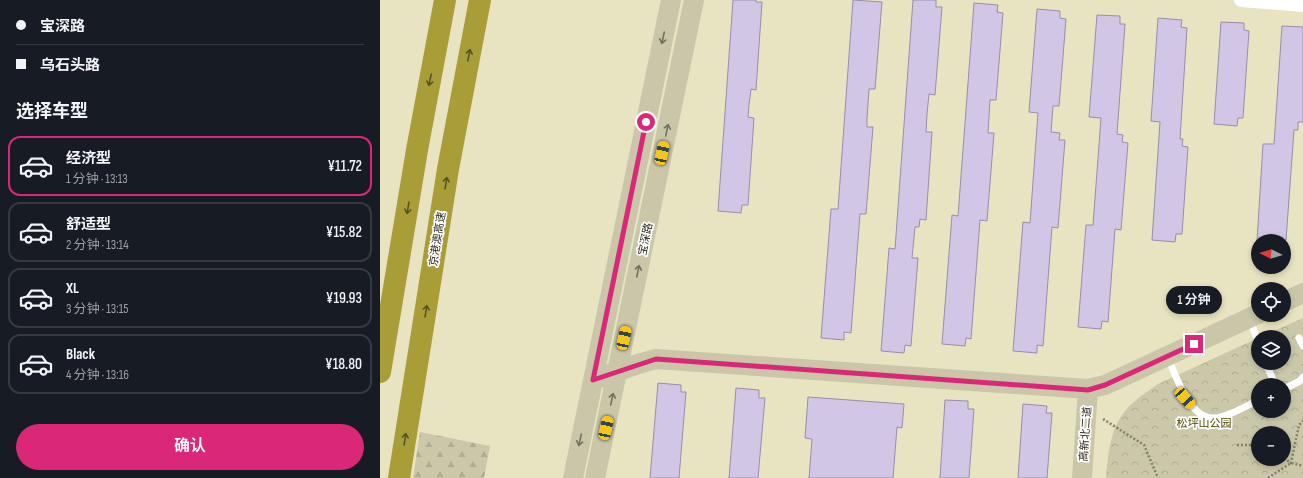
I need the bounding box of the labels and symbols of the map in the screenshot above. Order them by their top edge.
one-way arrow [659,31,667,44]
one-way arrow [466,49,474,62]
one-way arrow [426,73,434,86]
route start [637,113,655,131]
one-way arrow [664,124,672,137]
car [654,140,670,166]
one-way arrow [442,177,450,190]
one-way arrow [403,201,411,214]
street label: 京港澳高速 [427,211,448,267]
street label: 宝深路 [636,222,655,257]
north arrow [1251,234,1291,274]
one-way arrow [634,265,642,278]
callout: 1 分钟 [1166,286,1222,314]
one-way arrow [422,305,430,318]
car [616,325,632,351]
route end [1185,335,1203,353]
car [1173,385,1197,411]
one-way arrow [608,393,616,406]
street label: 高新北二道 [1077,406,1094,462]
car [598,415,614,441]
park label: 松坪山公园 [1177,417,1232,430]
one-way arrow [401,433,409,446]
one-way arrow [576,433,584,446]

